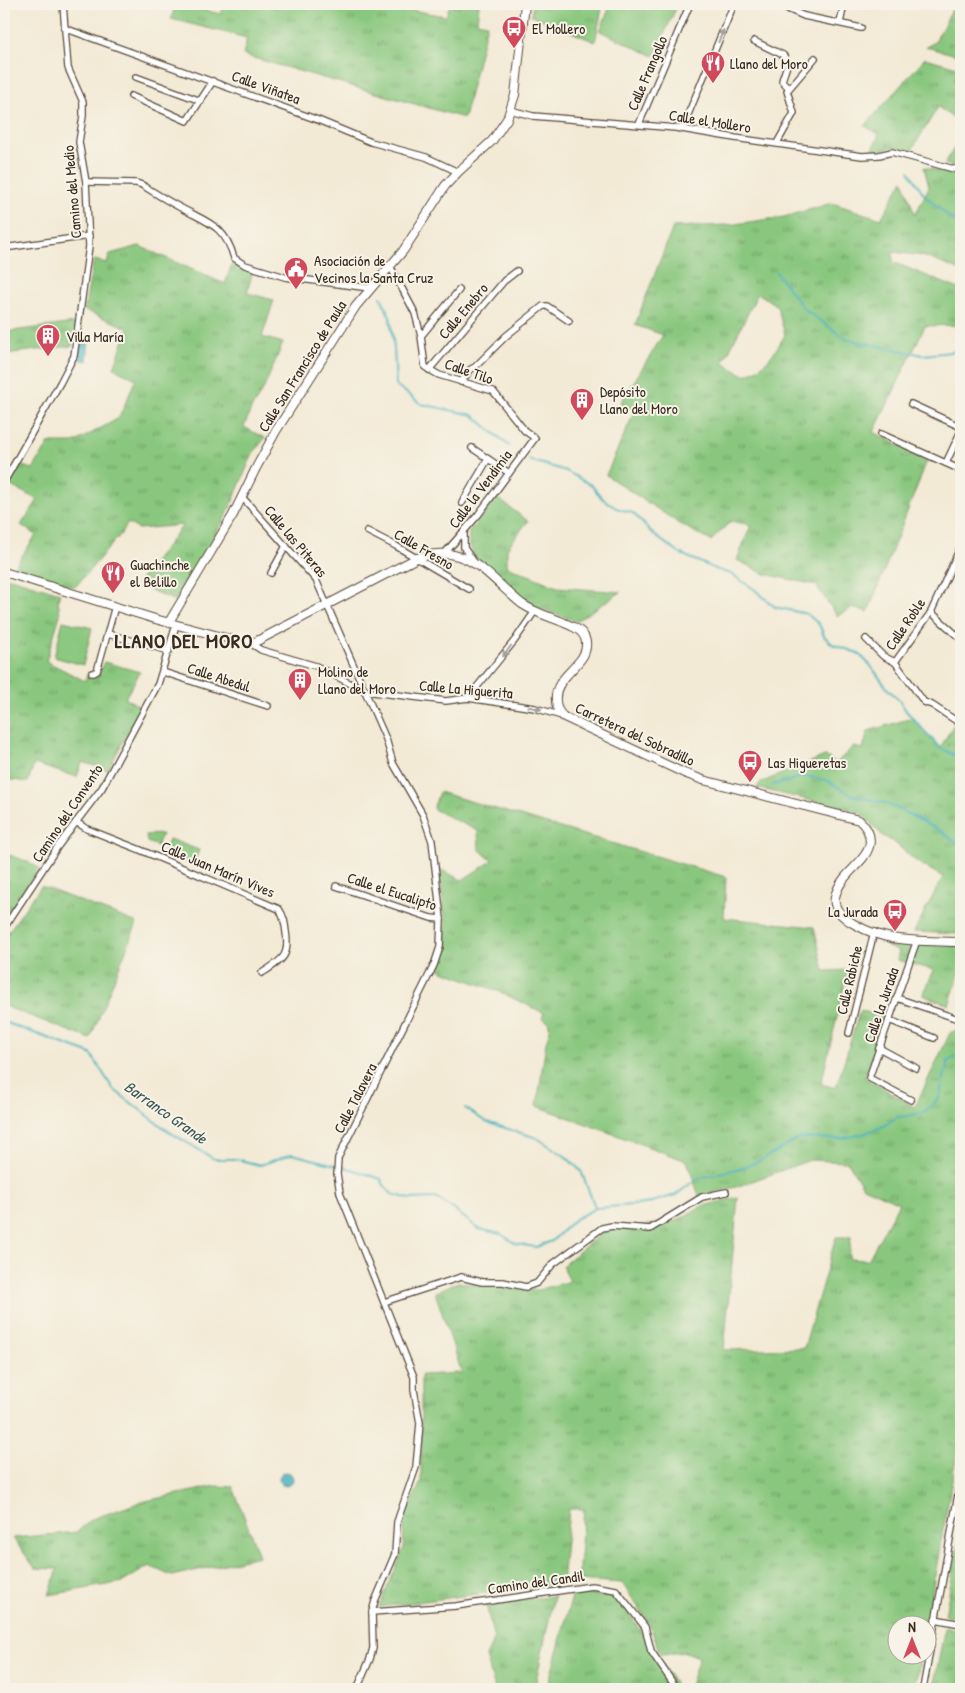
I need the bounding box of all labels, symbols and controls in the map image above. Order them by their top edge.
bus stop icon: El Mollero [501,15,527,49]
place label: El Mollero [532,18,585,39]
one-way arrow [717,28,725,43]
street label: Calle Frangollo [622,32,672,114]
restaurant icon: Llano del Moro [700,50,726,84]
place label: Llano del Moro [730,53,808,74]
street label: Calle Viñatea [229,65,303,109]
street label: Calle el Mollero [668,104,752,138]
street label: Camino del Medio [57,145,87,239]
place label: Asociación de Vecinos la Santa Cruz [314,250,434,288]
public building icon: Asociación de Vecinos la Santa Cruz [283,256,309,290]
street label: Calle Enebro [433,278,493,344]
street label: Calle San Francisco de Paula [253,296,351,436]
building icon: Villa María [35,323,61,357]
place label: Villa María [66,326,124,347]
street label: Calle Tilo [442,353,496,389]
place label: Depósito Llano del Moro [600,381,678,419]
building icon: Depósito Llano del Moro [569,387,595,421]
street label: Calle la Vendimia [444,445,516,533]
street label: Calle las Piteras [260,500,333,582]
street label: Calle Fresno [390,523,458,575]
place label: Guachinche el Belillo [130,554,189,592]
restaurant icon: Guachinche el Belillo [100,560,126,594]
street label: Calle Roble [880,594,930,654]
district label: LLANO DEL MORO [115,627,253,654]
one-way arrow [501,644,512,657]
street label: Calle Abedul [185,657,253,697]
place label: Molino de Llano del Moro [318,661,396,699]
building icon: Molino de Llano del Moro [287,667,313,701]
street label: Calle La Higuerita [418,674,514,704]
street label: Carretera del Sobradillo [572,697,698,771]
one-way arrow [527,705,543,713]
bus stop icon: Las Higueretas [737,749,763,783]
place label: Las Higueretas [768,752,846,773]
street label: Camino del Convento [26,760,108,866]
street label: Calle Juan Marín Vives [158,836,278,902]
street label: Calle el Eucalipto [345,867,439,915]
bus stop icon: La Jurada [882,898,908,932]
place label: La Jurada [828,901,878,922]
street label: Calle Rabiche [831,943,867,1017]
street label: Calle la Jurada [858,964,904,1045]
street label: Calle Talavera [328,1059,382,1137]
water label: Barranco Grande [120,1075,212,1149]
street label: Camino del Candil [486,1565,586,1599]
north arrow [888,1616,938,1666]
text: N [908,1617,916,1636]

